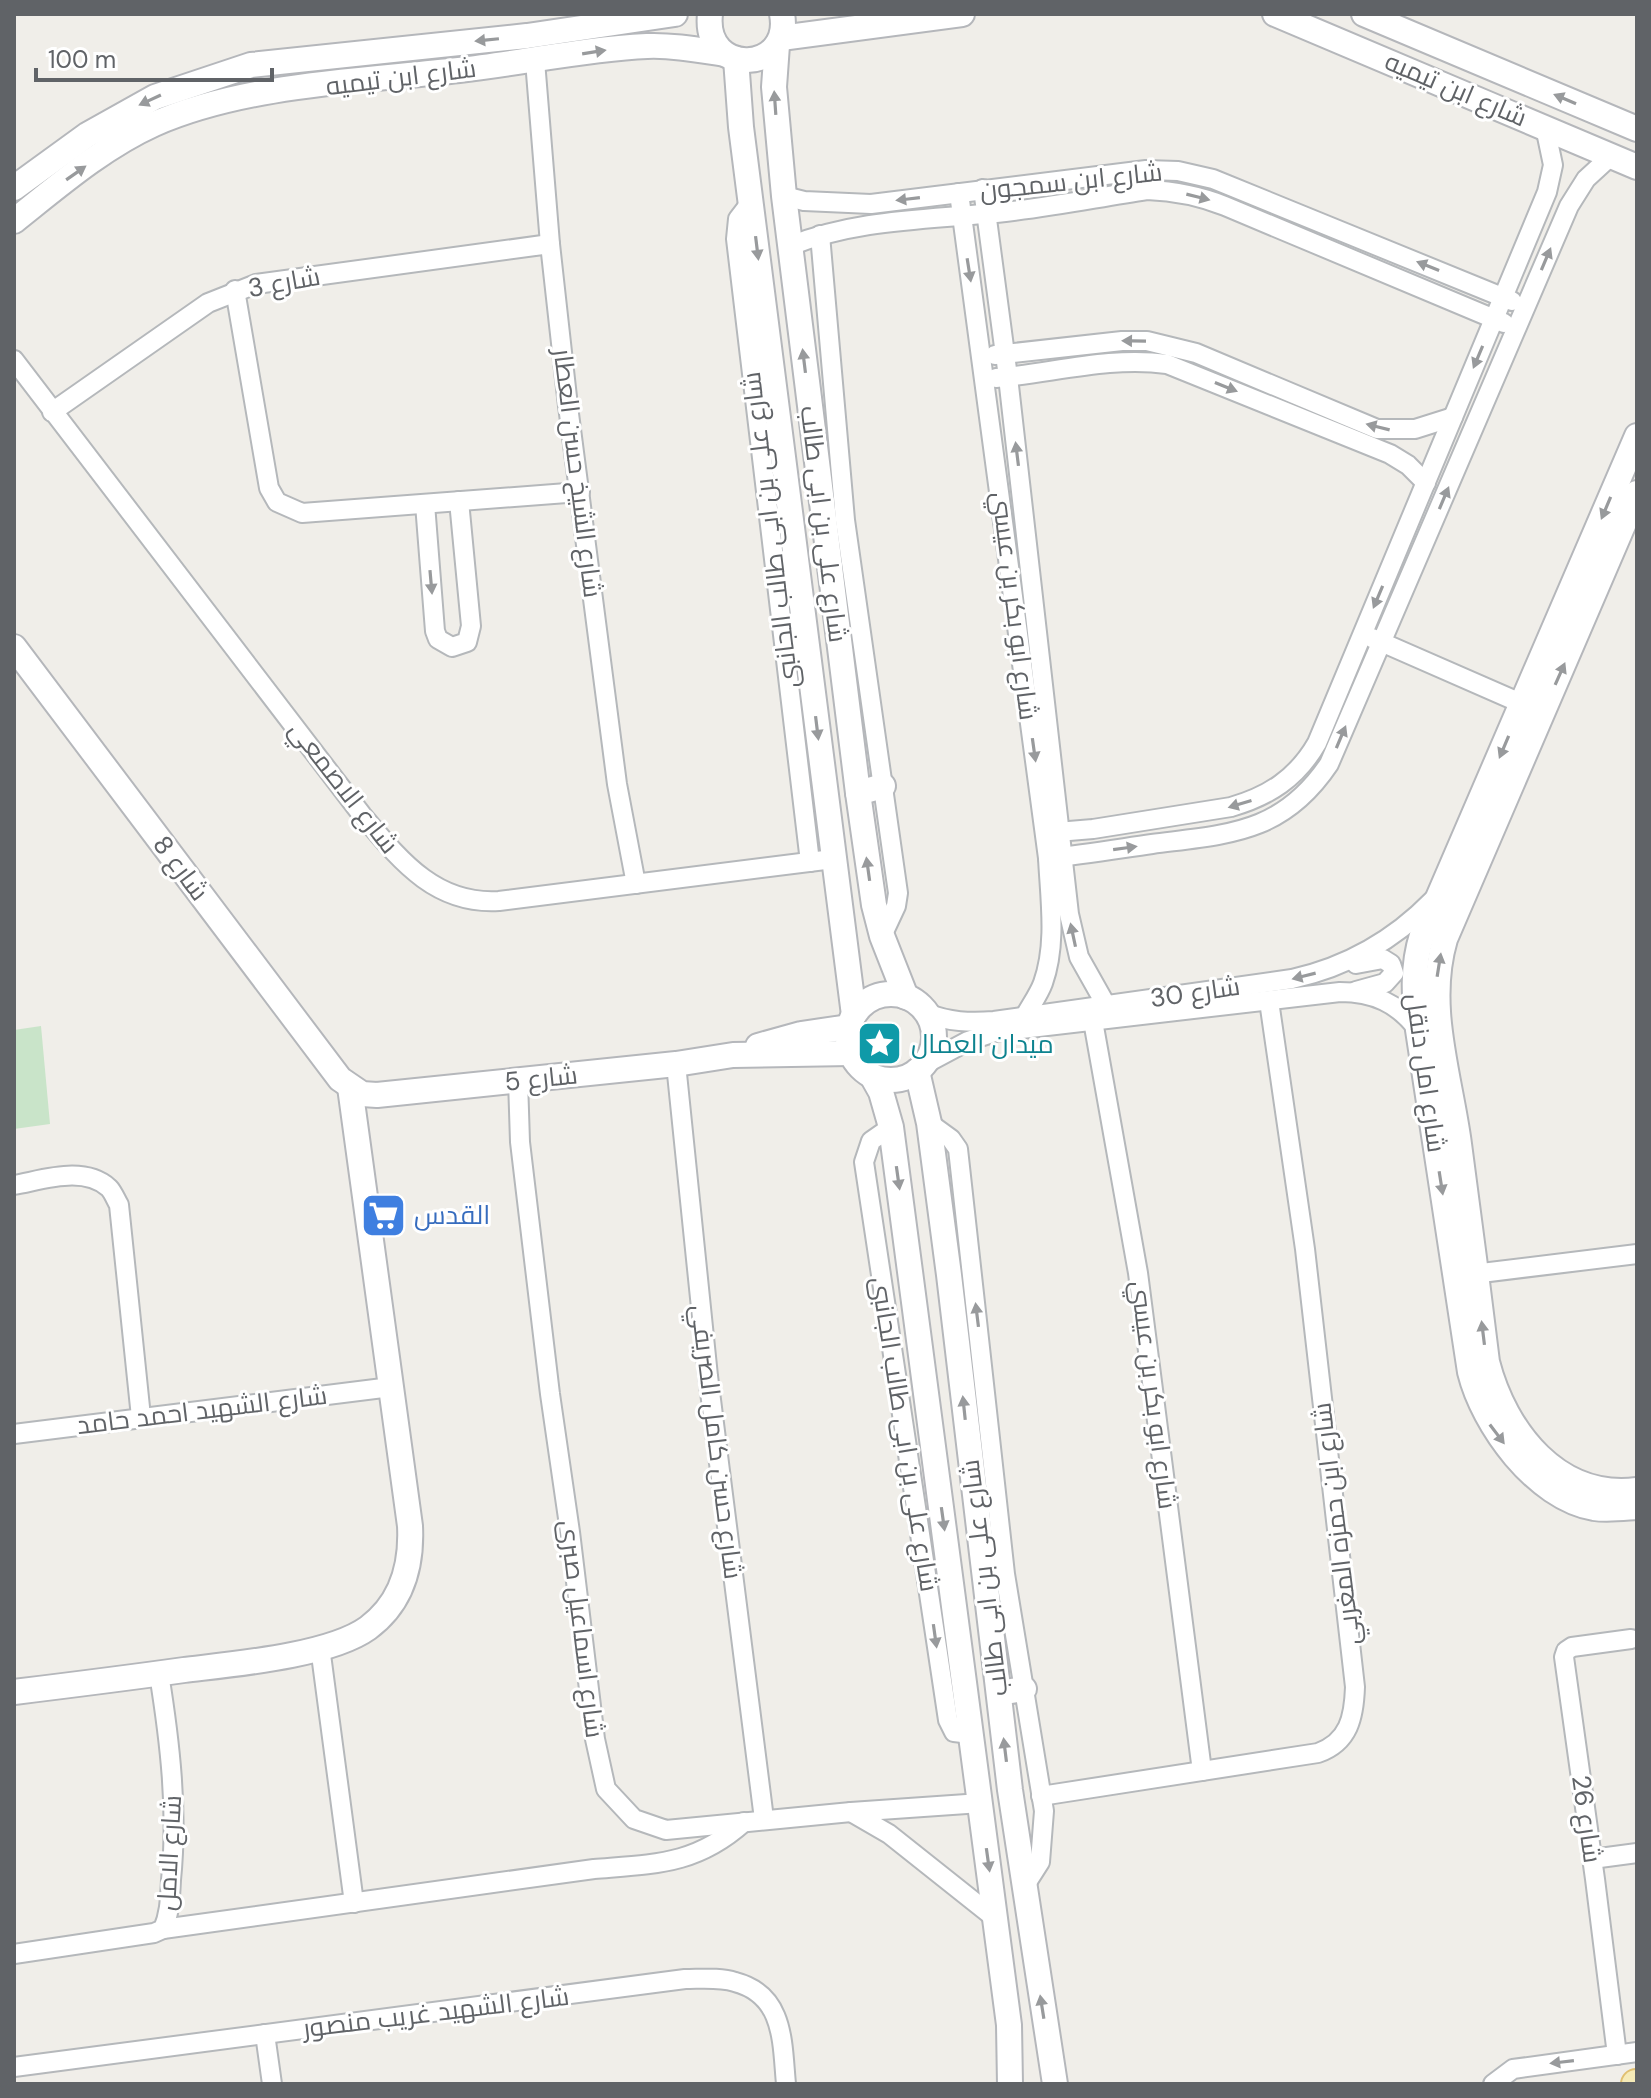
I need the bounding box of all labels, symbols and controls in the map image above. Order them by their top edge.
scale bar [36,32,272,82]
one-way arrow [474,34,499,47]
text: 100 m [48,44,116,75]
street label: شارع ابن تيميه [1380,44,1532,134]
one-way arrow [582,45,607,58]
street label: شارع ابن تيميه [324,51,478,103]
one-way arrow [768,90,781,115]
one-way arrow [1553,92,1577,105]
one-way arrow [138,93,161,107]
street label: شارع ابن سمجون [978,155,1164,207]
one-way arrow [65,166,86,181]
one-way arrow [1185,192,1210,204]
one-way arrow [895,193,920,206]
one-way arrow [751,236,764,261]
one-way arrow [1540,247,1553,271]
one-way arrow [963,258,976,283]
street label: شارع 3 [245,259,323,305]
one-way arrow [1416,260,1440,273]
one-way arrow [1121,335,1146,348]
street label: شارع الشيخ حسن العطار [546,345,610,600]
one-way arrow [1472,345,1485,369]
one-way arrow [797,348,810,373]
street label: شارع على بن ابى طالب الجانبى [734,370,806,690]
one-way arrow [1214,381,1238,394]
street label: شارع على بن ابى طالب [793,404,855,644]
one-way arrow [1365,420,1390,432]
one-way arrow [1010,441,1023,466]
one-way arrow [1437,486,1450,510]
street label: شارع ابو بكر بن عيسي [982,490,1046,722]
one-way arrow [1599,496,1613,520]
one-way arrow [425,570,438,595]
one-way arrow [1371,585,1384,609]
one-way arrow [1553,662,1567,685]
street label: شارع الاصمعي [278,714,406,863]
one-way arrow [811,716,824,741]
one-way arrow [1334,725,1347,749]
one-way arrow [1497,735,1510,759]
one-way arrow [1028,737,1041,762]
one-way arrow [1228,798,1252,811]
street label: شارع 8 [145,829,217,907]
one-way arrow [1113,841,1138,854]
one-way arrow [861,856,874,881]
one-way arrow [1066,922,1079,947]
one-way arrow [1433,952,1446,977]
street label: شارع 30 [1148,969,1242,1015]
one-way arrow [1292,970,1317,982]
street label: شارع امل دنقل [1398,991,1454,1155]
place icon: ميدان العمال [856,1020,904,1068]
place label: ميدان العمال [911,1027,1054,1061]
street label: شارع 5 [503,1057,579,1099]
one-way arrow [892,1166,905,1191]
one-way arrow [1435,1171,1448,1196]
supermarket icon: القدس [359,1191,407,1239]
place label: القدس [414,1198,490,1232]
street label: شارع على بن ابى طالب الجانبى [863,1274,947,1594]
street label: شارع ابو بكر بن عيسي [1121,1279,1185,1511]
one-way arrow [970,1302,983,1327]
street label: شارع حسن كامل الصريفي [679,1303,751,1582]
one-way arrow [1477,1320,1490,1345]
street label: شارع الشهيد احمد حامد [75,1378,329,1442]
one-way arrow [957,1395,970,1420]
street label: شارع ابن حمزه المغربي [1304,1400,1372,1647]
one-way arrow [1489,1424,1505,1444]
street label: شارع على بن ابى طالب [953,1458,1015,1698]
one-way arrow [937,1507,950,1532]
street label: شارع اسماعيل صبرى [552,1518,612,1740]
one-way arrow [929,1624,942,1649]
one-way arrow [998,1737,1011,1762]
street label: شارع 26 [1564,1773,1610,1865]
street label: شارع الامل [149,1794,189,1912]
one-way arrow [982,1848,995,1873]
street label: شارع الشهيد غريب منصور [299,1979,571,2045]
one-way arrow [1035,1994,1048,2019]
one-way arrow [1549,2056,1574,2069]

